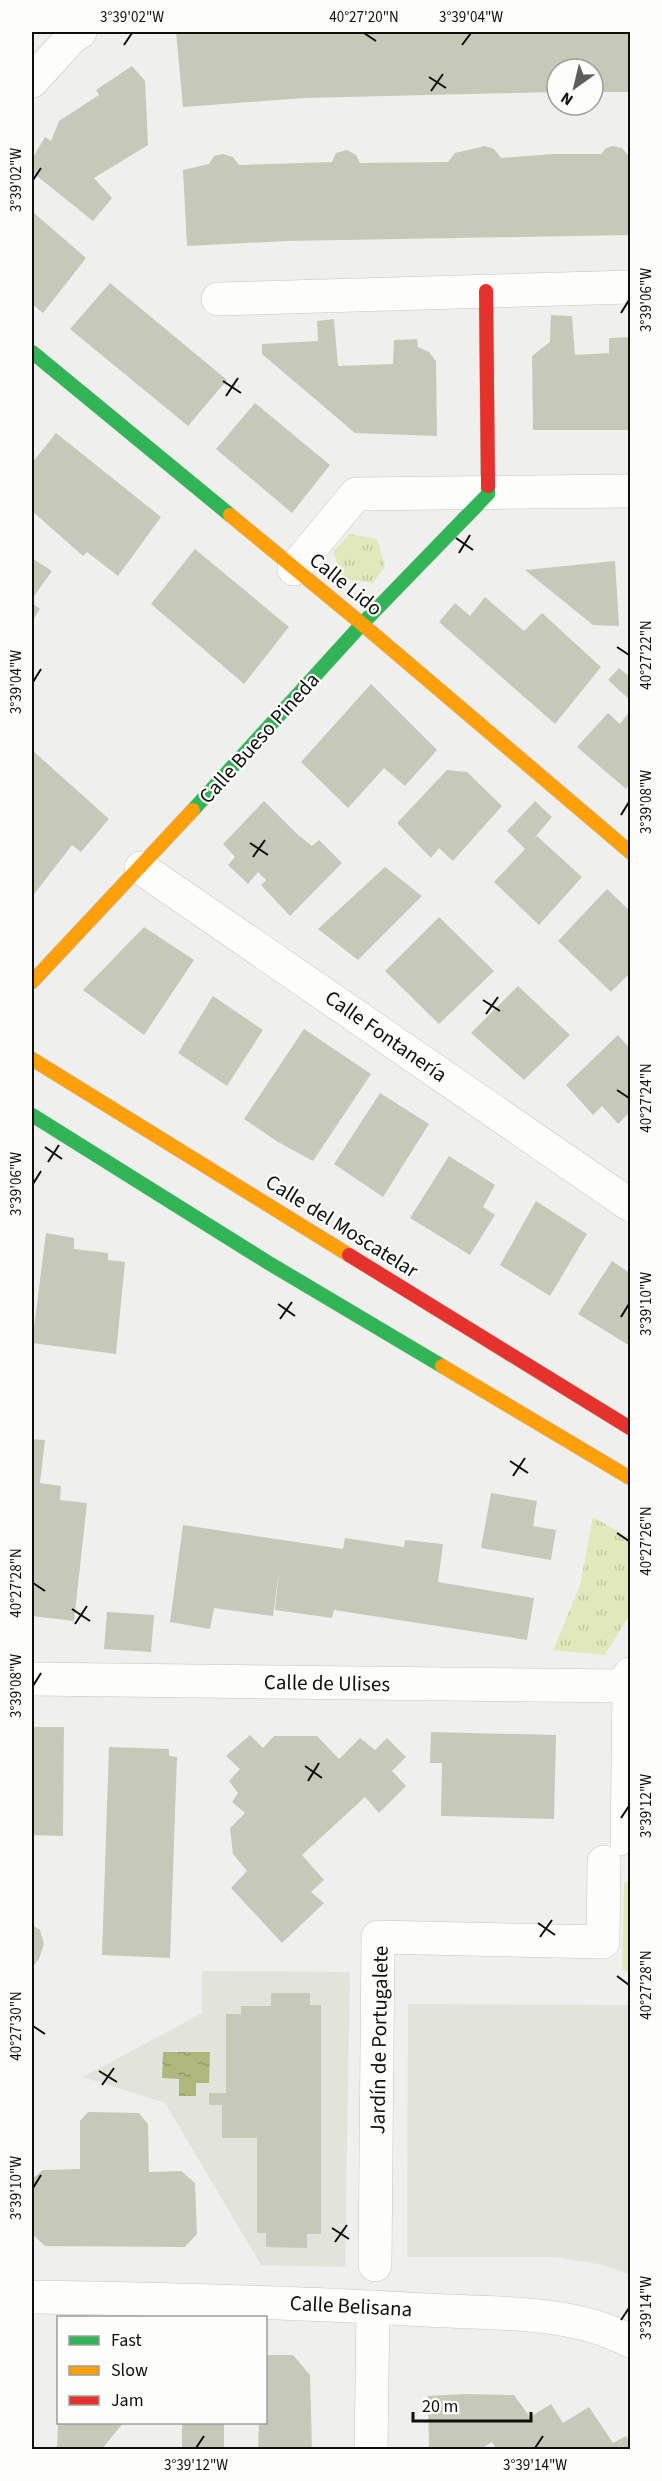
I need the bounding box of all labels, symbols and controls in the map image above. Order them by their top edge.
text: 3°39'02"W [100,7,164,28]
text: 40°27'20"N [329,7,399,28]
text: 3°39'04"W [439,7,503,28]
north arrow [545,57,605,117]
text: N [557,87,578,111]
text: 3°39'02"W [6,148,27,212]
text: 3°39'06"W [636,268,657,332]
street label: Calle Lido [303,545,389,623]
text: 40°27'22"N [636,620,657,690]
text: 3°39'04"W [6,650,27,714]
street label: Calle Bueso Pineda [192,666,326,810]
text: 3°39'08"W [636,770,657,834]
street label: Calle Fontanería [319,983,453,1089]
text: 40°27'24"N [636,1063,657,1133]
text: 3°39'06"W [6,1152,27,1216]
street label: Calle del Moscatelar [260,1167,425,1285]
text: 3°39'10"W [636,1272,657,1336]
text: 40°27'26"N [636,1506,657,1576]
text: 40°27'28"N [6,1548,27,1618]
text: 3°39'08"W [6,1654,27,1718]
street label: Calle de Ulises [264,1667,391,1699]
text: 3°39'12"W [636,1774,657,1838]
street label: Jardín de Portugalete [362,1945,396,2135]
text: 40°27'28"N [636,1950,657,2020]
text: 40°27'30"N [6,1991,27,2061]
text: 3°39'10"W [6,2156,27,2220]
text: 3°39'14"W [636,2276,657,2340]
street label: Calle Belisana [289,2288,413,2324]
legend [57,2316,267,2424]
text: Fast [111,2328,142,2353]
text: Slow [111,2358,148,2383]
scale bar [413,2385,532,2423]
text: Jam [111,2388,144,2413]
text: 20 m [422,2394,458,2419]
text: 3°39'12"W [164,2455,228,2476]
text: 3°39'14"W [503,2455,567,2476]

